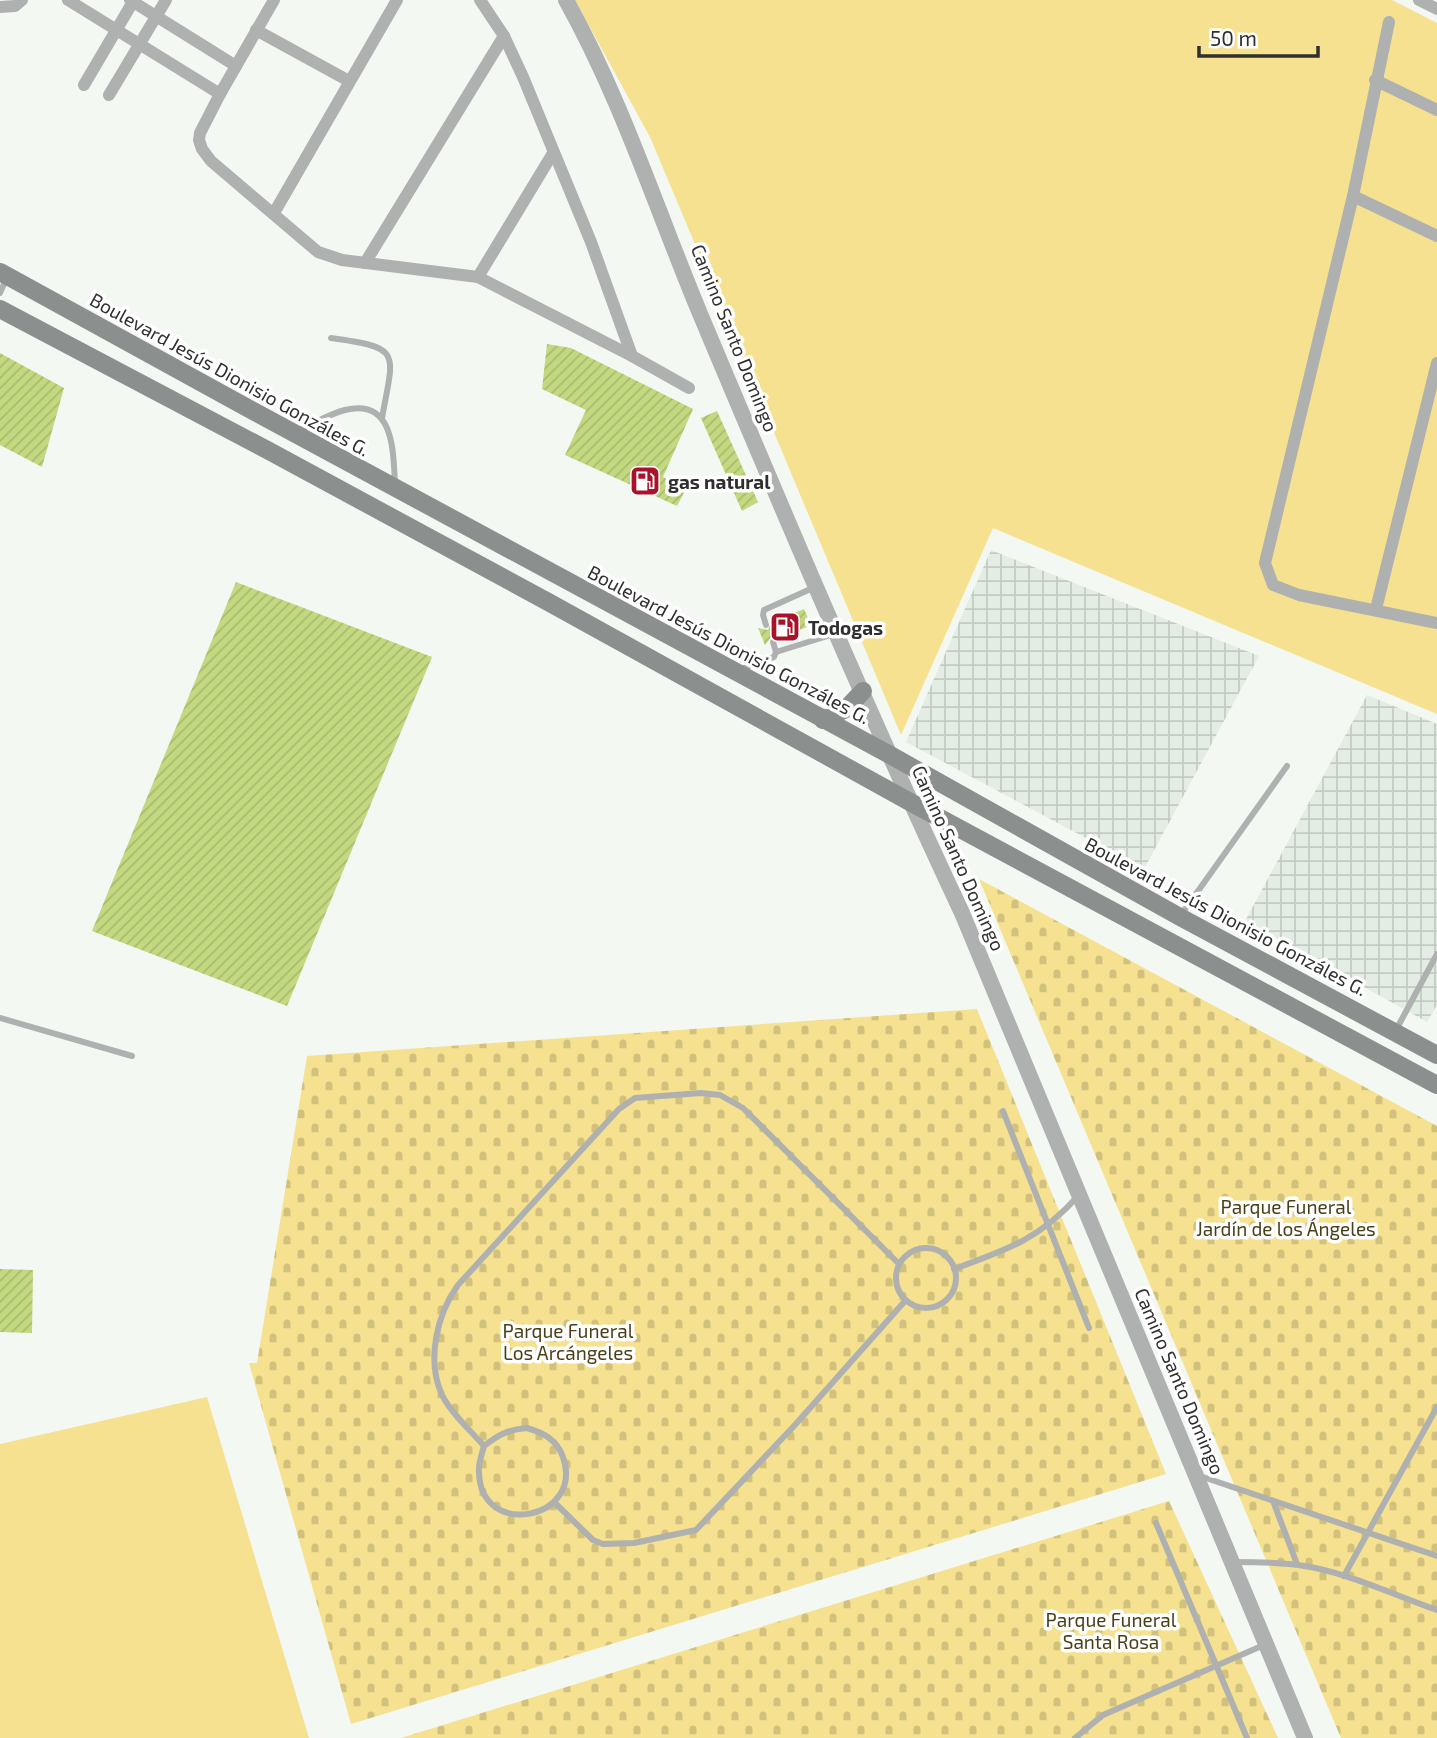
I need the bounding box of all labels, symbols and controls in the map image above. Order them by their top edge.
scale bar [1199,14,1318,58]
text: 50 m [1210,25,1257,50]
street label: Camino Santo Domingo [687,241,783,435]
street label: Boulevard Jesús Dionisio Gonzáles G. [86,287,374,461]
fuel station icon: gas natural [628,464,662,498]
place label: gas natural [668,470,771,493]
street label: Boulevard Jesús Dionisio Gonzáles G. [584,560,874,728]
fuel station icon: Todogas [768,610,802,644]
place label: Todogas [808,616,883,639]
street label: Camino Santo Domingo [908,762,1010,954]
street label: Boulevard Jesús Dionisio Gonzáles G. [1081,832,1371,1000]
park label: Parque Funeral Jardín de los Ángeles [1196,1195,1376,1240]
street label: Camino Santo Domingo [1130,1284,1230,1478]
park label: Parque Funeral Los Arcángeles [503,1319,634,1364]
park label: Parque Funeral Santa Rosa [1046,1608,1177,1653]

